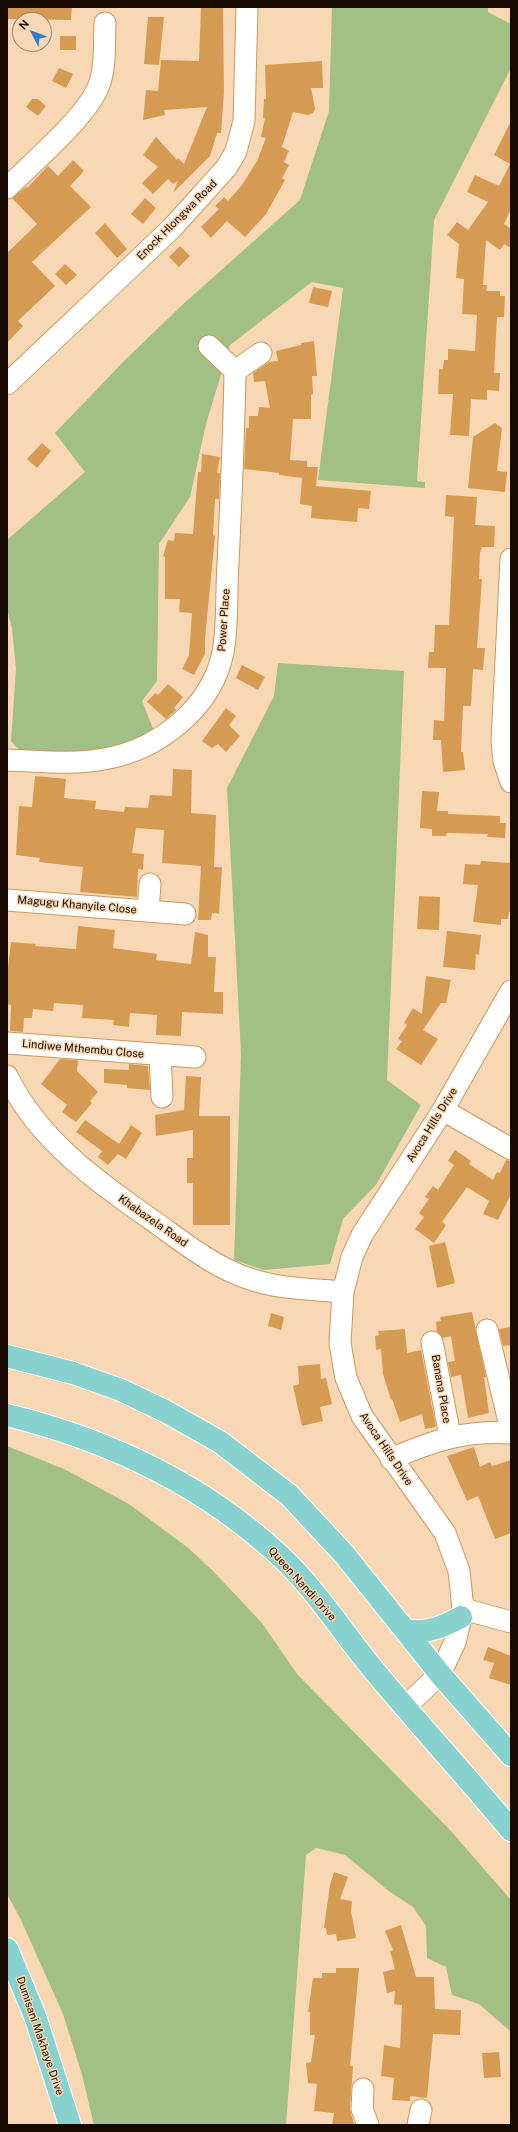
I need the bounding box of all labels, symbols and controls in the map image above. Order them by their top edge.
north arrow [12,12,52,52]
text: N [16,17,31,32]
street label: Enock Hlongwa Road [134,177,220,263]
street label: Power Place [215,588,233,652]
street label: Magugu Khanyile Close [17,893,137,917]
street label: Lindiwe Mthembu Close [21,1037,145,1061]
street label: Avoca Hills Drive [404,1085,460,1165]
street label: Khabazela Road [116,1192,190,1250]
street label: Banana Place [428,1354,454,1424]
street label: Avoca Hills Drive [357,1410,415,1488]
street label: Queen Nandi Drive [265,1544,339,1624]
street label: Dumisani Makhaye Drive [13,1975,67,2097]

